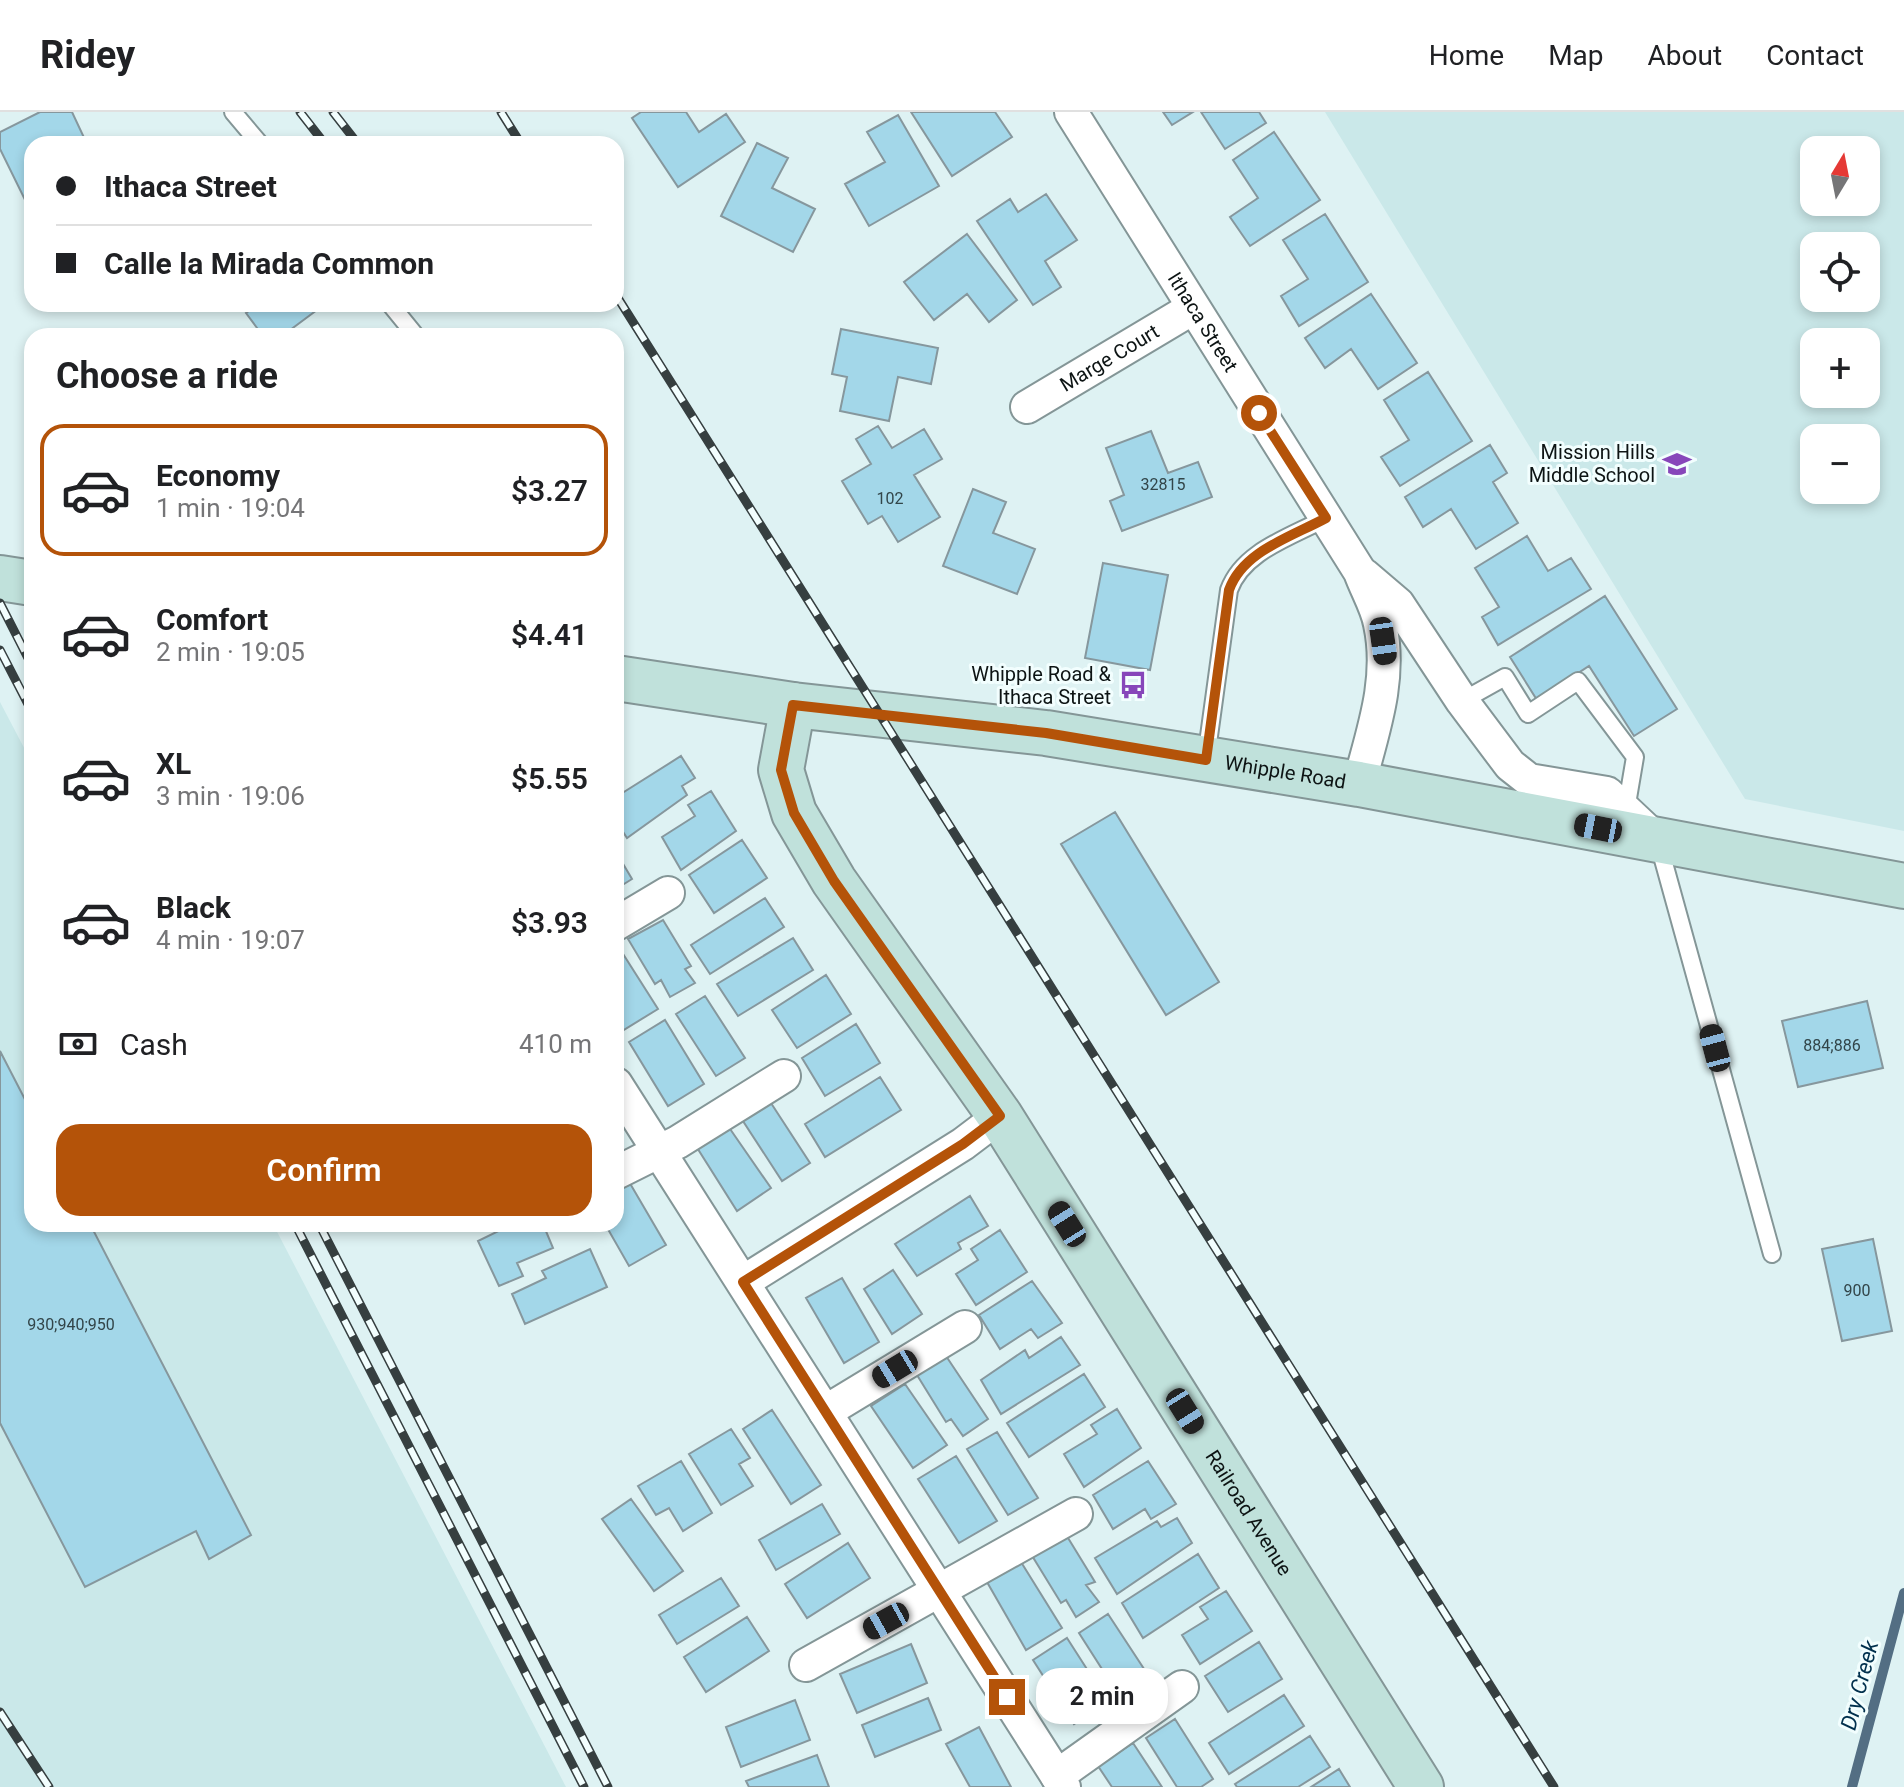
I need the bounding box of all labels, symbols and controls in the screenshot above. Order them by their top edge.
text: Ridey [40,33,135,77]
text: Home [1429,39,1504,72]
text: Map [1548,39,1604,72]
text: About [1648,39,1722,72]
text: Contact [1766,39,1864,72]
north arrow [1800,136,1880,216]
map controls [1800,136,1880,504]
text: Ithaca Street [104,169,277,204]
button: locate [1800,232,1880,312]
text: Calle la Mirada Common [104,246,434,281]
street label: Ithaca Street [1163,268,1243,376]
street label: Marge Court [1056,319,1163,397]
button: + [1800,328,1880,408]
text: Choose a ride [56,355,278,397]
route start [1241,395,1277,431]
button: − [1800,424,1880,504]
place label: Mission Hills Middle School [1529,440,1655,487]
school or university icon: Mission Hills Middle School [1662,449,1692,479]
icon: car [60,454,132,526]
text: Economy [156,458,280,493]
text: $3.27 [511,473,588,508]
house number: 32815 [1141,475,1185,494]
house number: 102 [877,489,903,508]
text: 1 min · 19:04 [156,493,305,523]
icon: car [60,598,132,670]
text: Comfort [156,602,268,637]
car [1368,616,1398,666]
text: $4.41 [511,617,588,652]
text: 2 min · 19:05 [156,637,305,667]
place label: Whipple Road & Ithaca Street [971,662,1112,709]
bus stop icon: Whipple Road & Ithaca Street [1118,670,1148,700]
icon: car [60,742,132,814]
text: XL [156,746,191,781]
street label: Whipple Road [1223,750,1348,794]
text: $5.55 [511,761,588,796]
text: 3 min · 19:06 [156,781,305,811]
car [1572,812,1624,844]
icon: car [60,886,132,958]
text: Black [156,890,231,925]
text: $3.93 [511,905,588,940]
text: 4 min · 19:07 [156,925,305,955]
icon: cash [56,1022,100,1066]
car [1697,1022,1733,1074]
text: Cash [120,1027,188,1062]
text: 410 m [519,1029,592,1059]
house number: 884;886 [1803,1036,1861,1055]
button: Confirm [56,1124,592,1216]
car [1044,1197,1090,1251]
house number: 900 [1844,1281,1870,1300]
house number: 930;940;950 [27,1315,115,1334]
car [868,1346,922,1392]
car [1162,1384,1208,1438]
street label: Railroad Avenue [1201,1446,1297,1580]
car [859,1599,913,1643]
water label: Dry Creek [1836,1637,1884,1732]
callout: 2 min [1035,1669,1167,1725]
route end [989,1679,1025,1715]
text: 2 min [1069,1681,1135,1711]

